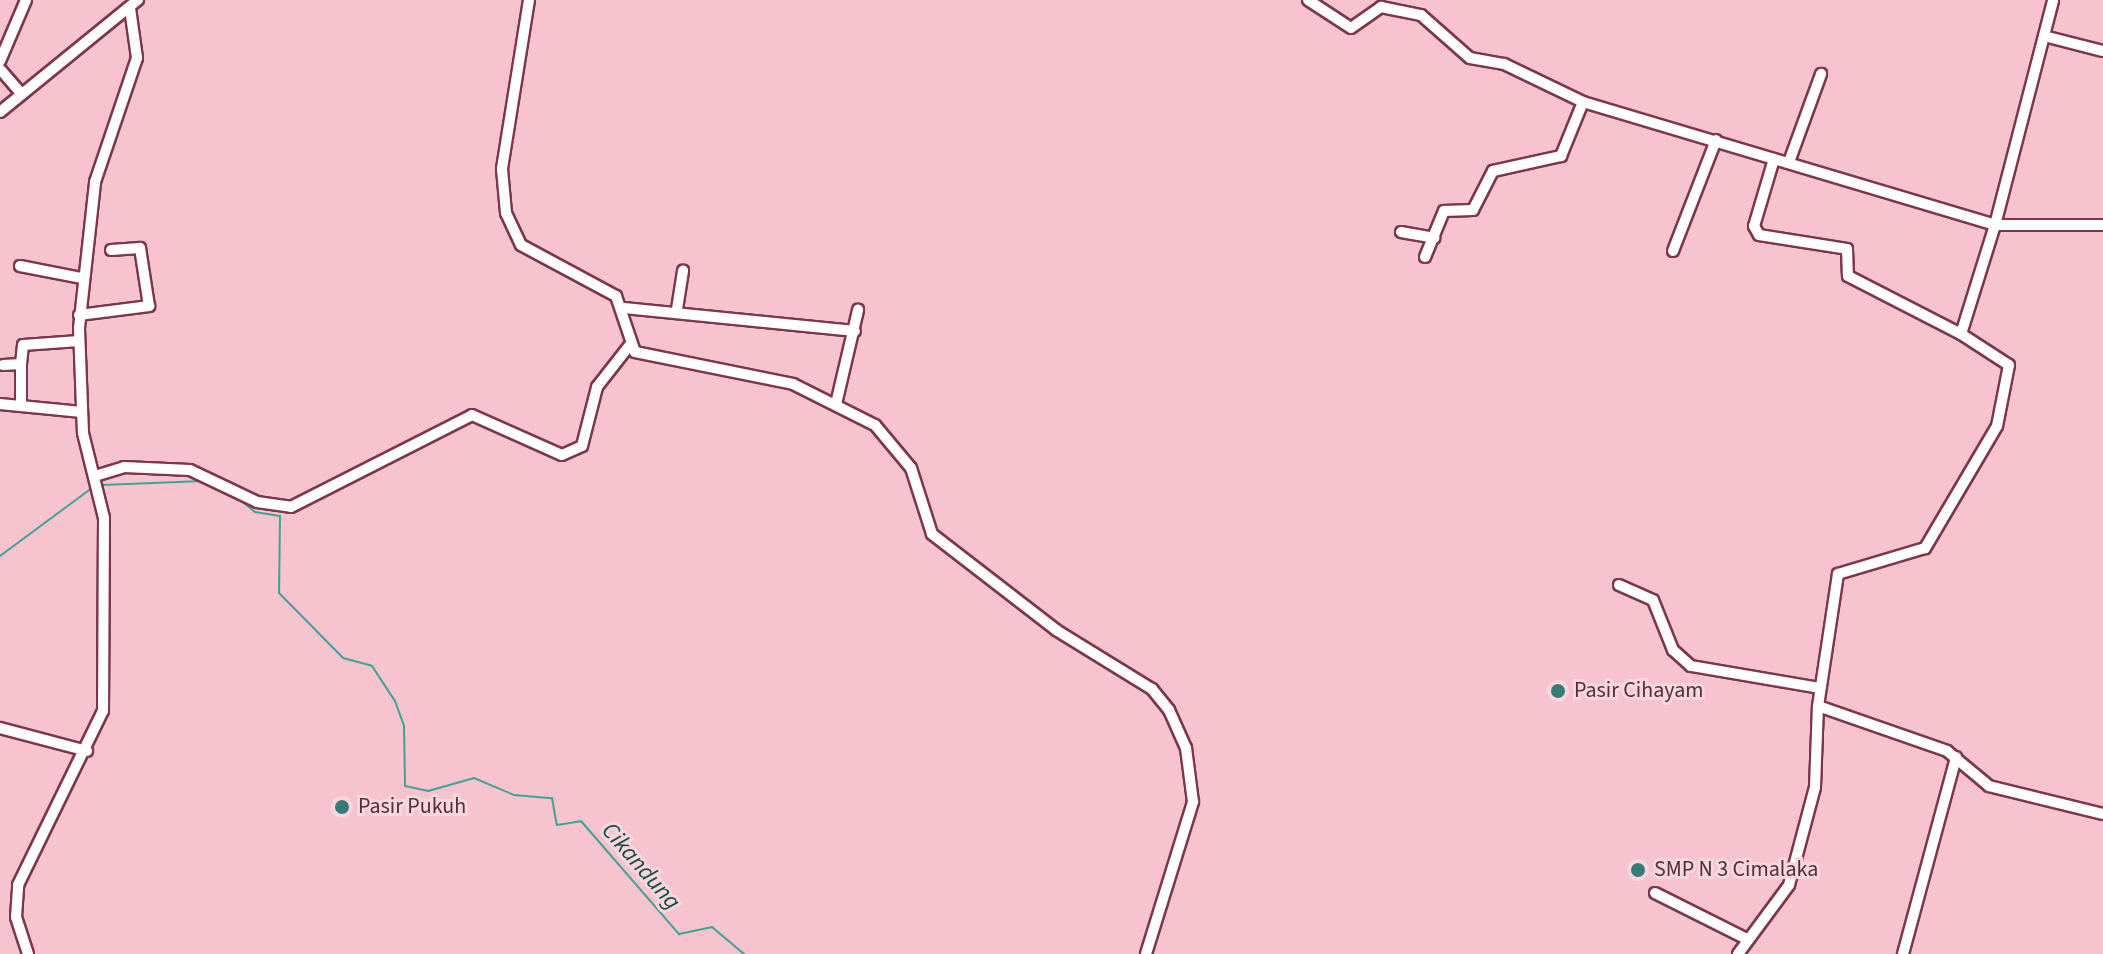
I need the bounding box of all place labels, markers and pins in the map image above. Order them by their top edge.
place label: Pasir Cihayam [1574,678,1703,704]
marker: Pasir Cihayam [1549,682,1567,700]
place label: Pasir Pukuh [358,794,466,820]
marker: Pasir Pukuh [333,798,351,816]
place label: SMP N 3 Cimalaka [1654,857,1818,883]
marker: SMP N 3 Cimalaka [1629,861,1647,879]

